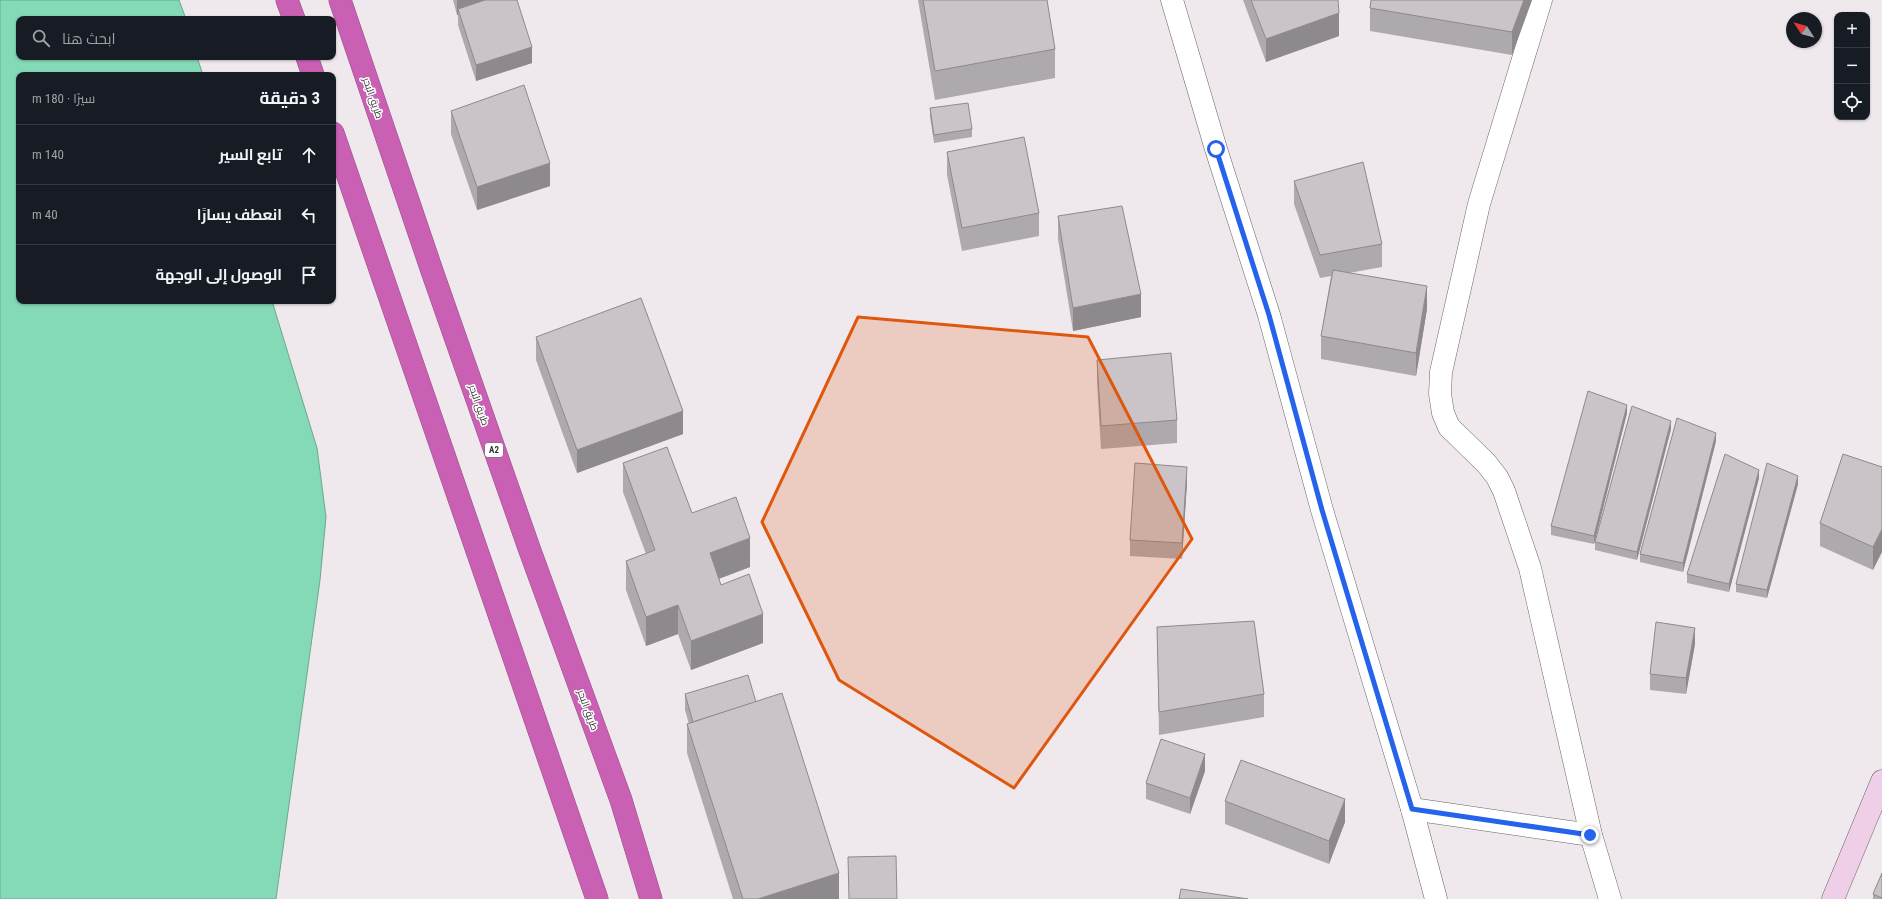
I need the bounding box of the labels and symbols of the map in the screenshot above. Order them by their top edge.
north arrow [1786,12,1822,48]
street label: طريق البحر [360,75,385,120]
route start [1207,140,1225,158]
street label: طريق البحر [466,382,491,427]
road number: A2 [485,443,503,457]
street label: طريق البحر [574,687,600,732]
route end [1581,826,1599,844]

